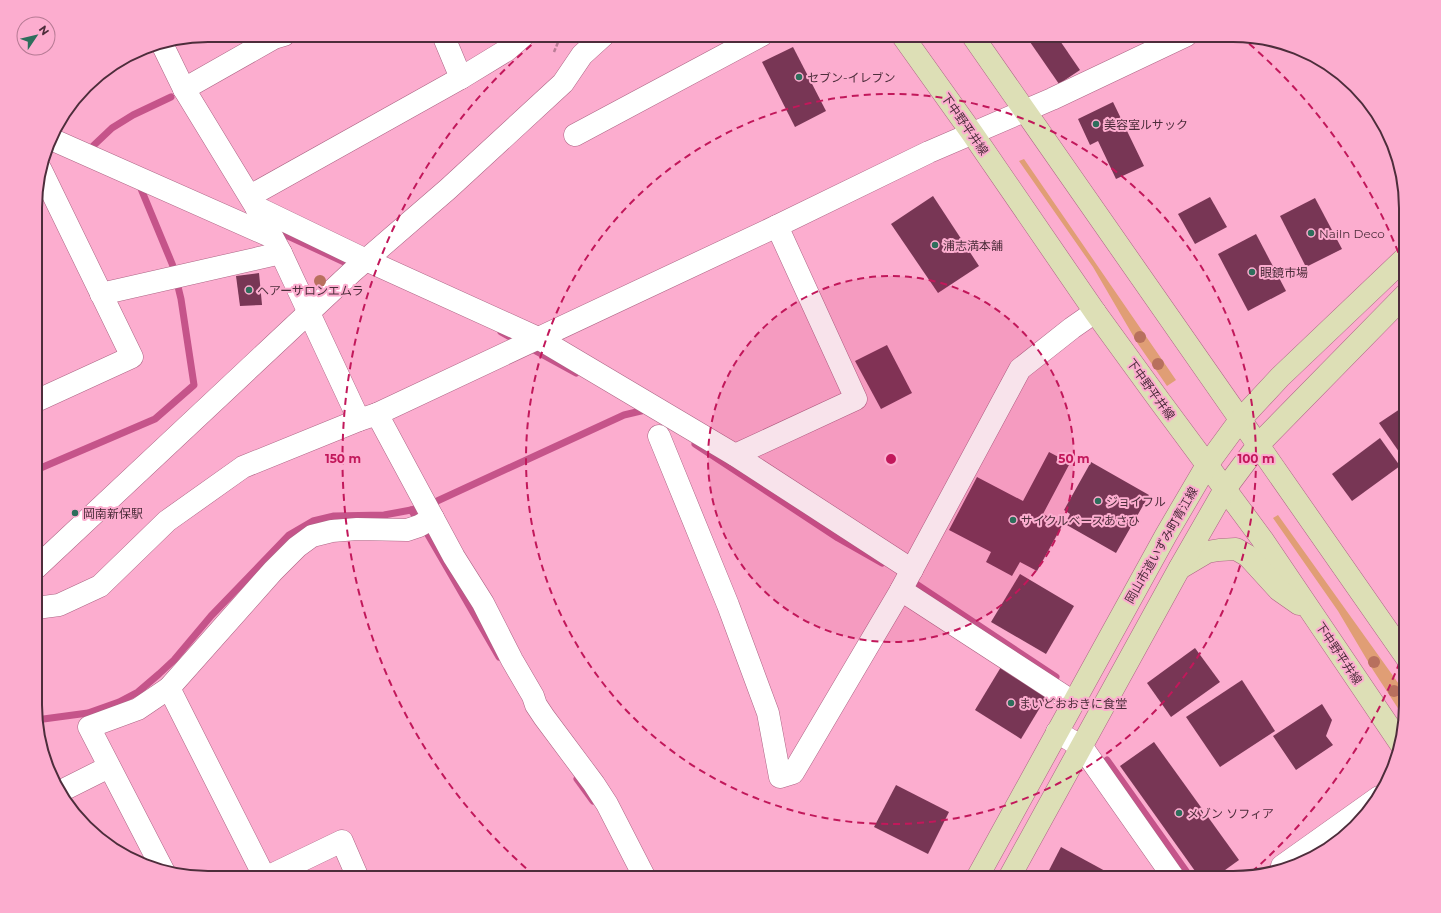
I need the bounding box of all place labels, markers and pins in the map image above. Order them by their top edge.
place label: セブン-イレブン [807,70,896,85]
marker: セブン-イレブン [794,72,804,82]
place label: 美容室ルサック [1104,117,1188,132]
marker: 美容室ルサック [1091,119,1101,129]
place label: Nailn Deco [1319,226,1385,241]
marker: Nailn Deco [1306,228,1316,238]
place label: 浦志満本舗 [943,238,1003,253]
marker: 浦志満本舗 [930,240,940,250]
place label: 眼鏡市場 [1260,265,1308,280]
marker: 眼鏡市場 [1247,267,1257,277]
place label: ヘアーサロンエムラ [257,283,363,298]
marker: ヘアーサロンエムラ [244,285,254,295]
centre of rings [884,452,898,466]
place label: ジョイフル [1106,494,1166,509]
marker: ジョイフル [1093,496,1103,506]
place label: 岡南新保駅 [83,506,143,521]
marker: 岡南新保駅 [70,508,80,518]
place label: サイクルベースあさひ [1021,513,1140,528]
marker: サイクルベースあさひ [1008,515,1018,525]
place label: まいどおおきに食堂 [1019,696,1127,711]
marker: まいどおおきに食堂 [1006,698,1016,708]
place label: メゾン ソフィア [1187,806,1274,821]
marker: メゾン ソフィア [1174,808,1184,818]

